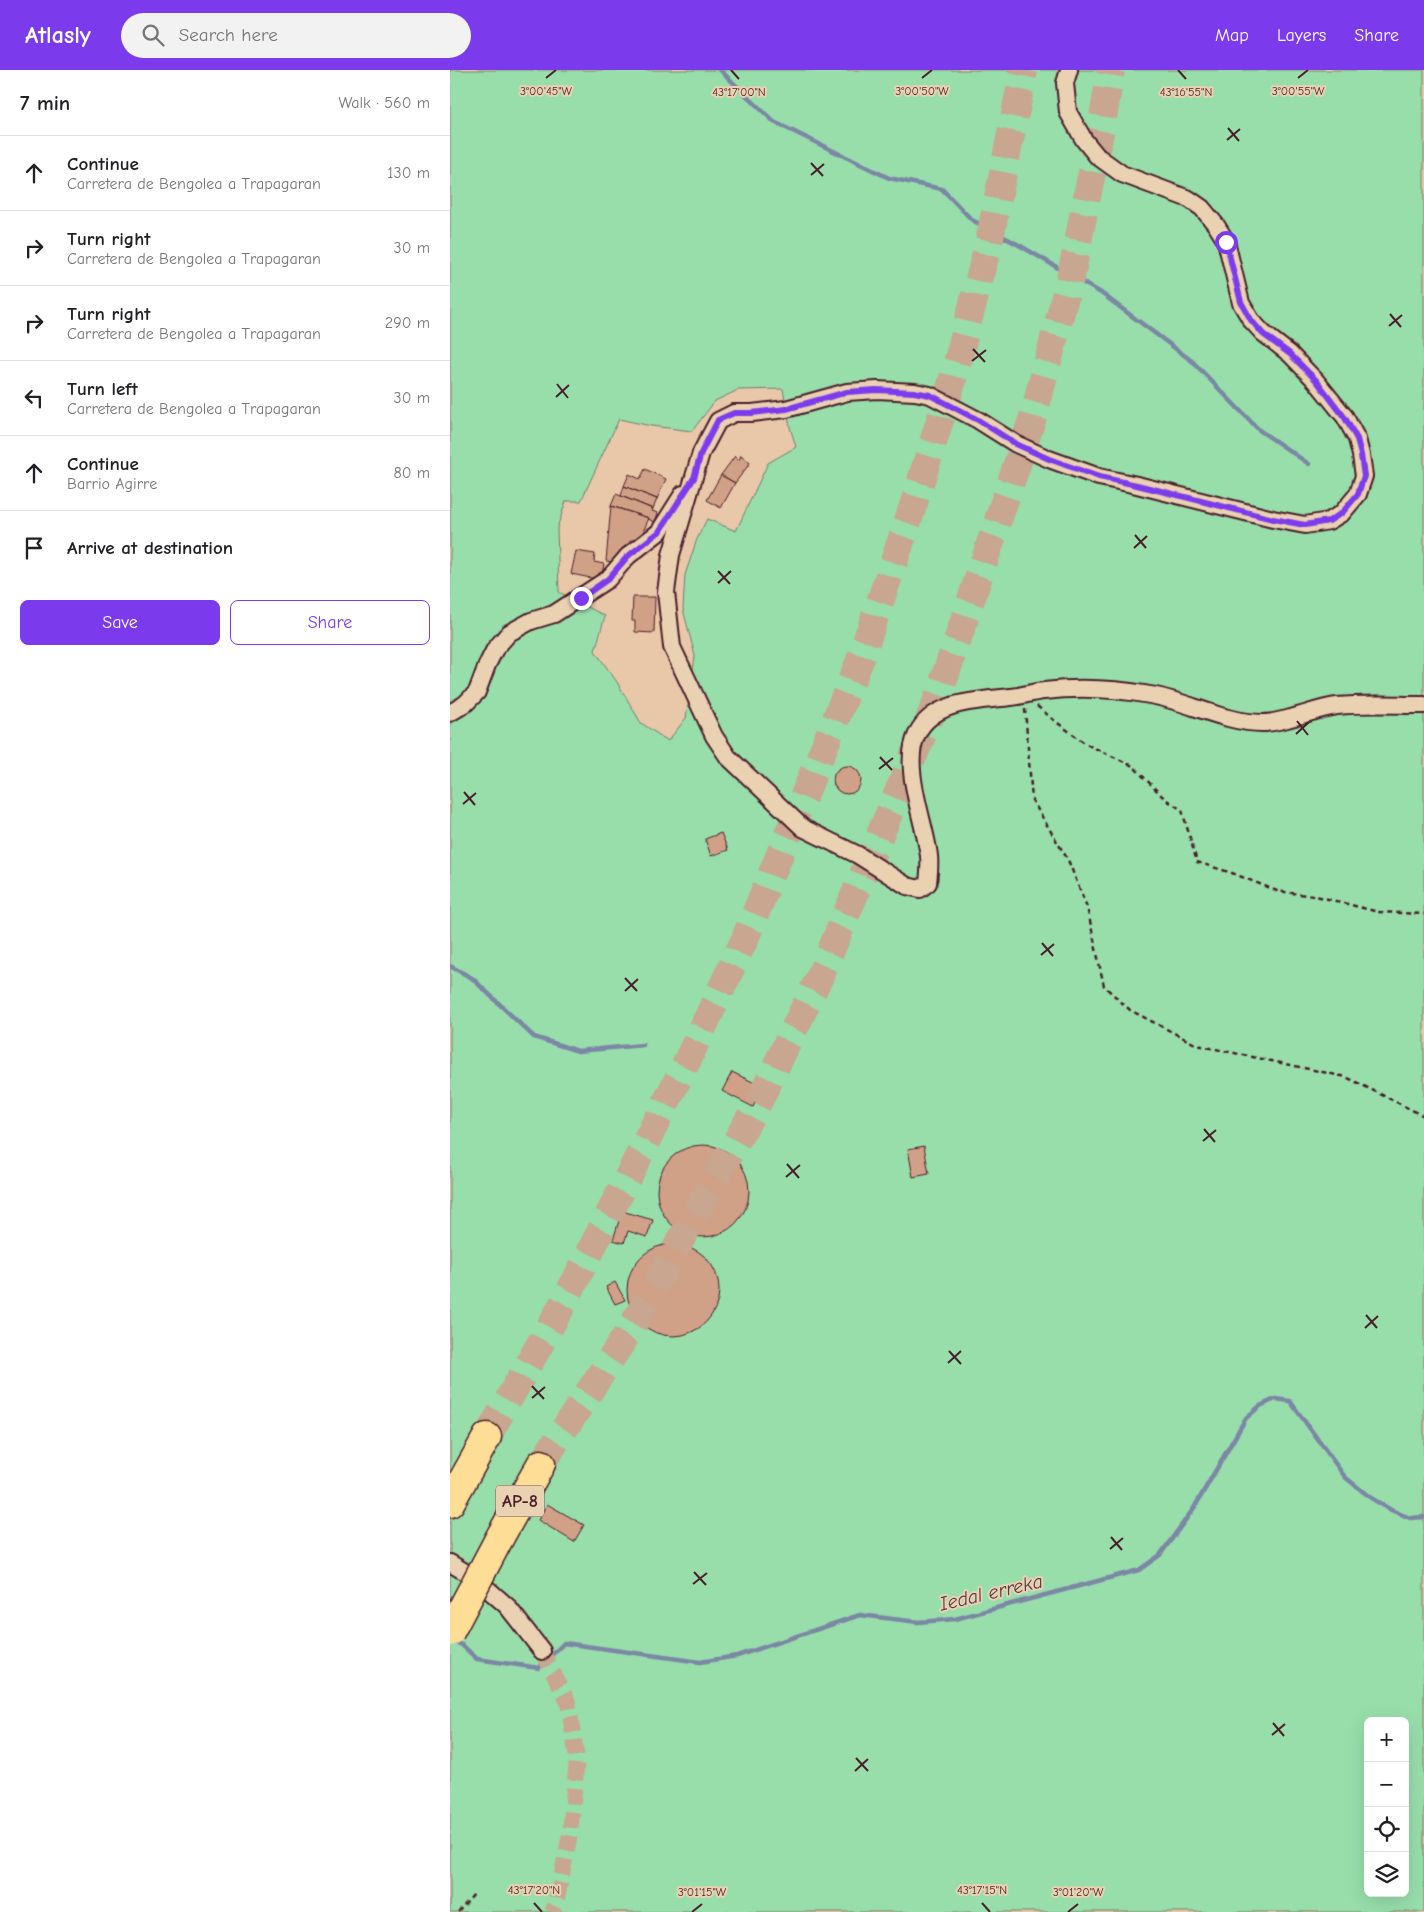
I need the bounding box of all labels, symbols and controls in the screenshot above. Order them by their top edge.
search box [121,13,471,58]
text: Atlasly [25,21,91,49]
icon: search [139,21,167,49]
text: Search here [179,24,278,46]
text: Map [1215,25,1249,46]
text: Layers [1277,25,1326,46]
text: Share [1354,25,1399,46]
text: 3°00'45"W [520,84,573,98]
text: 3°00'50"W [895,84,949,98]
text: 3°00'55"W [1272,84,1325,98]
text: 43°17'00"N [712,85,766,99]
text: 43°16'55"N [1160,85,1212,99]
text: 7 min [20,91,70,115]
text: Walk · 560 m [339,94,430,112]
text: Continue [67,153,139,175]
icon: ahead [20,159,48,187]
text: 130 m [387,164,430,182]
text: Carretera de Bengolea a Trapagaran [67,175,321,193]
text: Turn right [67,228,151,250]
route start [1215,231,1238,254]
icon: right [20,234,48,262]
text: 30 m [394,239,430,257]
text: Carretera de Bengolea a Trapagaran [67,250,321,268]
text: Turn right [67,303,151,325]
icon: right [20,309,48,337]
text: 290 m [385,314,430,332]
text: Carretera de Bengolea a Trapagaran [67,325,321,343]
text: Turn left [67,378,138,400]
icon: left [20,384,48,412]
text: 30 m [394,389,430,407]
text: Carretera de Bengolea a Trapagaran [67,400,321,418]
text: Continue [67,453,139,475]
icon: ahead [20,459,48,487]
text: 80 m [393,464,430,482]
text: Barrio Agirre [67,475,157,493]
icon: arrive [20,534,48,562]
text: Arrive at destination [67,537,233,559]
route end [570,587,593,610]
button: Save [20,600,220,645]
button: Share [230,600,430,645]
road number: AP-8 [496,1485,544,1516]
water label: Iedal erreka [936,1569,1045,1616]
map controls [1364,1717,1409,1897]
button: + [1364,1717,1409,1762]
button: − [1364,1762,1409,1807]
button: locate [1364,1807,1409,1852]
button: layers [1364,1852,1409,1897]
text: 43°17'20"N [508,1883,560,1897]
text: 43°17'15"N [957,1883,1007,1897]
text: 3°01'15"W [678,1885,727,1899]
text: 3°01'20"W [1053,1885,1104,1899]

